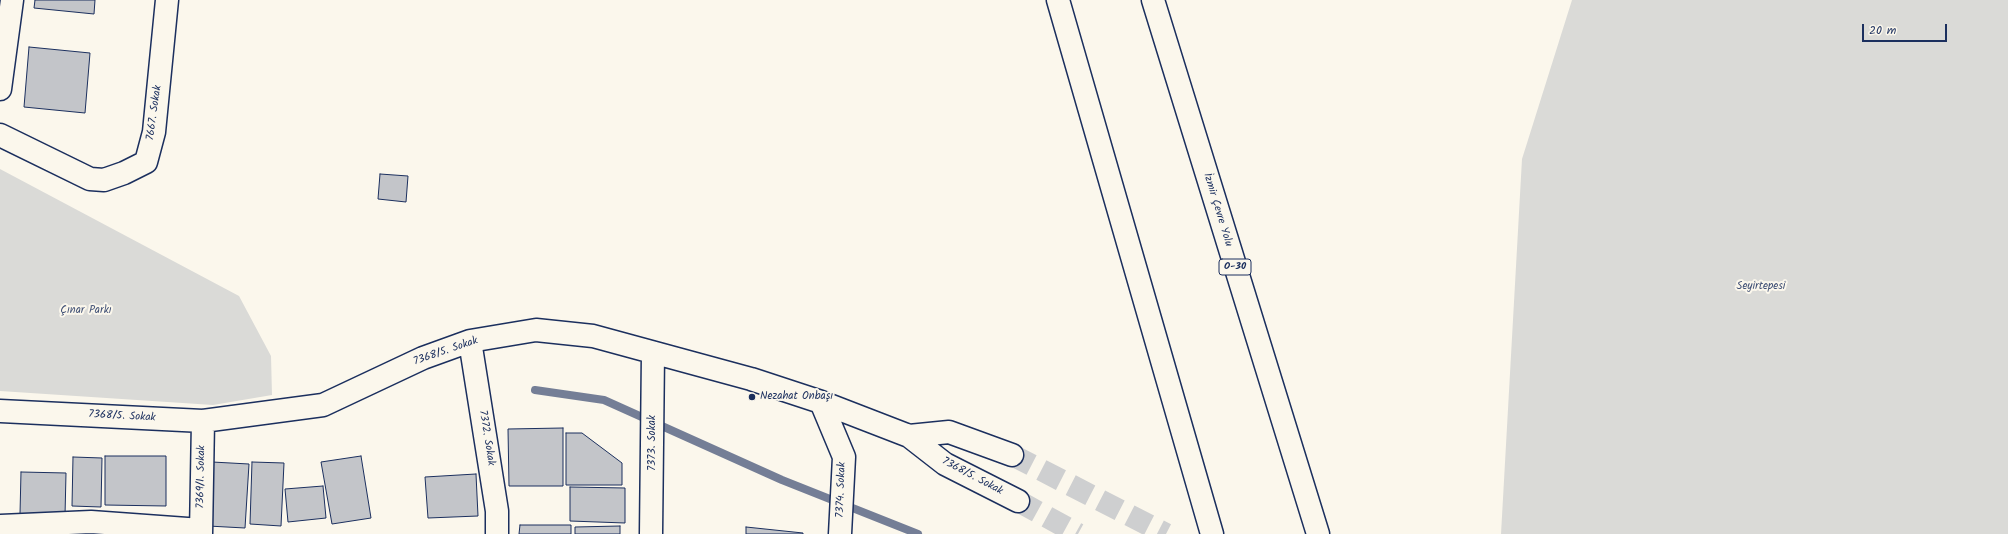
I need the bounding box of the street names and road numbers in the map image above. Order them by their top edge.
street label: 7667. Sokak [145,85,165,141]
street label: İzmir Çevre Yolu [1200,172,1234,248]
road number: O-30 [1219,259,1251,275]
street label: 7368/5. Sokak [412,335,480,369]
street label: 7368/5. Sokak [88,409,156,425]
street label: 7372. Sokak [475,409,497,467]
street label: 7373. Sokak [646,415,660,471]
street label: 7369/1. Sokak [195,445,209,509]
street label: 7368/5. Sokak [939,455,1005,499]
street label: 7374. Sokak [834,462,850,518]

